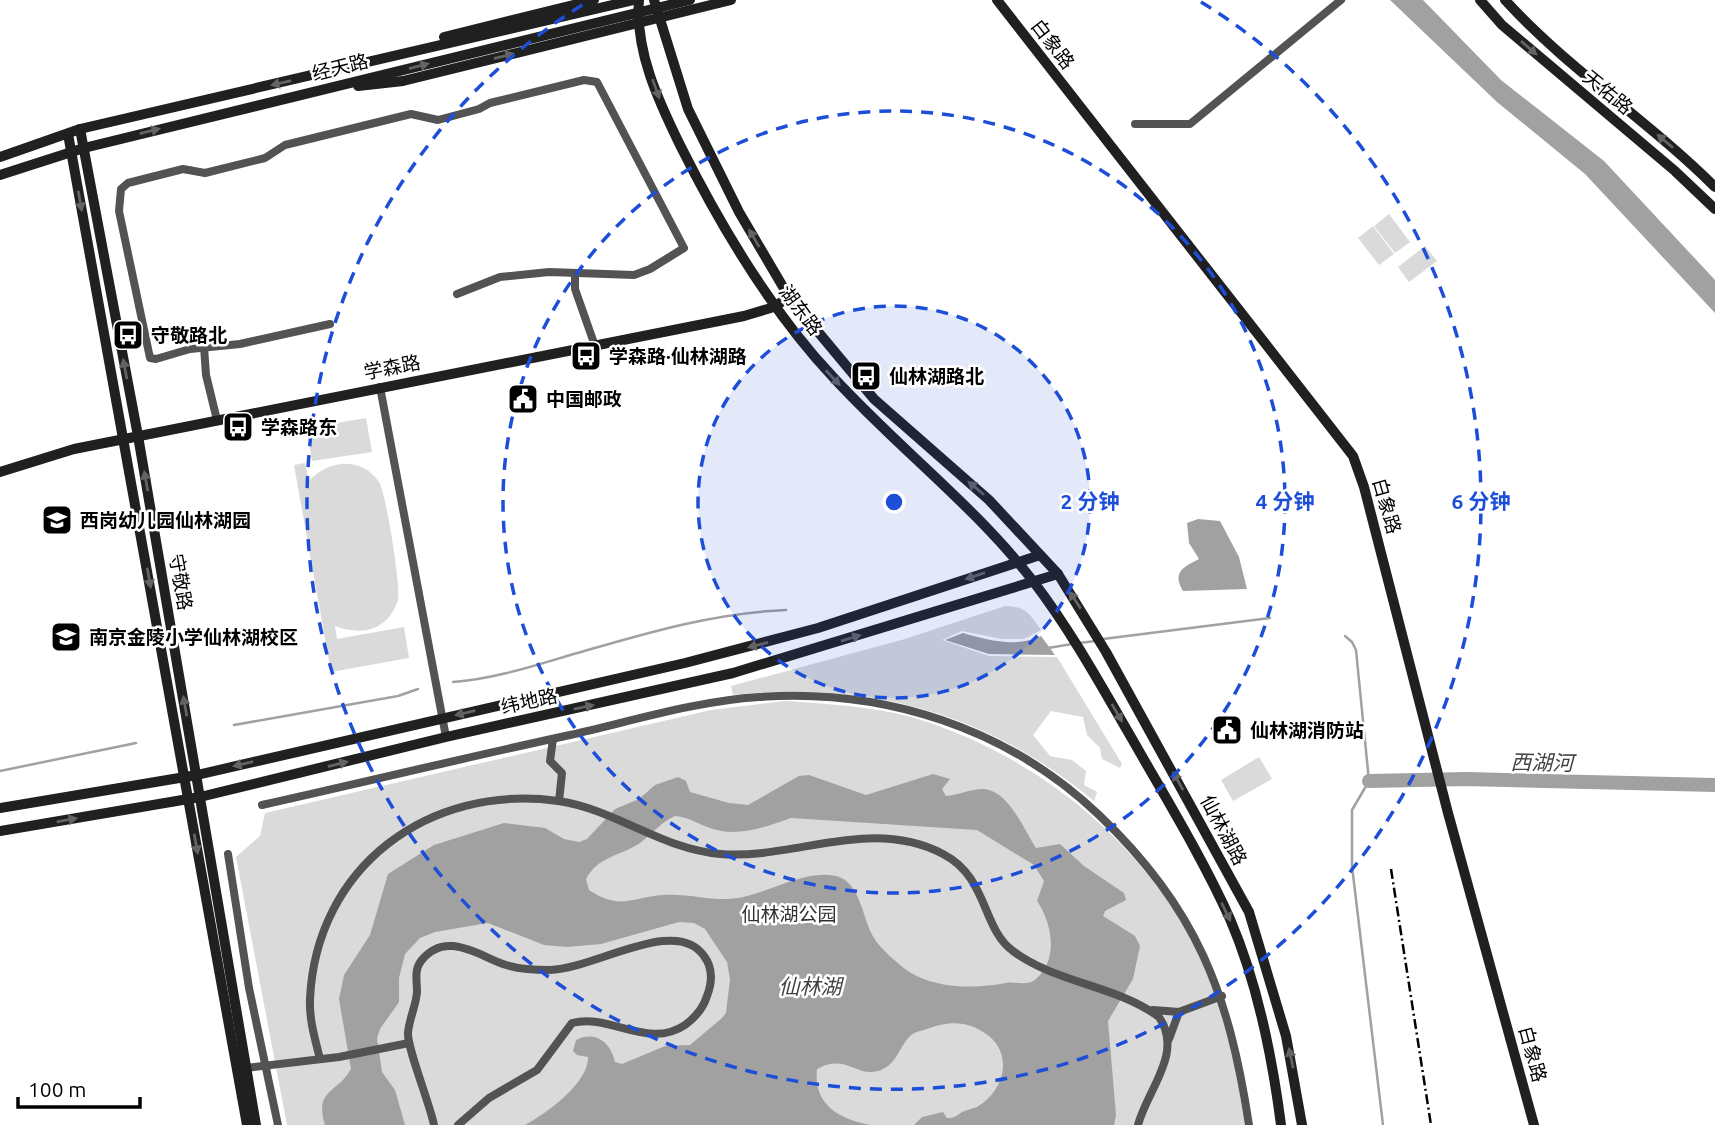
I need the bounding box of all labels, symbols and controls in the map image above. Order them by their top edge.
street label: 白象路 [1027,15,1079,73]
one-way arrow [1520,40,1537,55]
street label: 经天路 [310,49,370,85]
one-way arrow [493,50,515,61]
one-way arrow [408,60,430,71]
street label: 天佑路 [1579,66,1637,118]
one-way arrow [270,77,292,88]
one-way arrow [651,78,662,99]
one-way arrow [140,126,162,137]
one-way arrow [1657,134,1674,149]
one-way arrow [75,190,86,212]
one-way arrow [748,229,760,248]
street label: 湖东路 [775,281,827,339]
bus stop icon: 守敬路北 [111,318,145,352]
place label: 守敬路北 [151,324,227,346]
bus stop icon: 学森路·仙林湖路 [569,339,603,373]
place label: 学森路·仙林湖路 [609,345,747,367]
street label: 学森路 [362,351,422,383]
one-way arrow [120,358,131,380]
bus stop icon: 仙林湖路北 [849,359,883,393]
place label: 仙林湖路北 [889,365,984,387]
one-way arrow [825,369,841,386]
public building icon: 中国邮政 [506,382,540,416]
place label: 中国邮政 [546,388,622,410]
bus stop icon: 学森路东 [221,410,255,444]
place label: 学森路东 [261,416,337,438]
one-way arrow [140,470,151,492]
street label: 白象路 [1369,476,1405,536]
one-way arrow [967,481,984,496]
text: 2 分钟 [1061,489,1119,513]
text: 4 分钟 [1256,489,1314,513]
text: 6 分钟 [1452,489,1510,513]
centre of rings [882,490,906,514]
school or university icon: 西岗幼儿园仙林湖园 [40,503,74,537]
place label: 西岗幼儿园仙林湖园 [80,509,251,531]
street label: 守敬路 [165,552,197,612]
one-way arrow [144,567,155,589]
one-way arrow [965,571,986,582]
one-way arrow [1068,590,1081,609]
school or university icon: 南京金陵小学仙林湖校区 [49,620,83,654]
place label: 南京金陵小学仙林湖校区 [89,626,298,648]
one-way arrow [841,632,862,642]
one-way arrow [747,640,769,651]
street label: 纬地路 [499,684,559,718]
one-way arrow [179,695,190,717]
one-way arrow [573,701,595,712]
one-way arrow [1110,703,1123,722]
one-way arrow [454,707,476,718]
public building icon: 仙林湖消防站 [1210,713,1244,747]
place label: 仙林湖消防站 [1250,719,1364,741]
water label: 西湖河 [1510,749,1578,775]
one-way arrow [327,758,349,769]
one-way arrow [232,759,254,770]
one-way arrow [1172,771,1184,790]
street label: 仙林湖路 [1196,791,1252,869]
one-way arrow [56,814,78,825]
one-way arrow [191,833,202,855]
one-way arrow [1220,902,1232,922]
park label: 仙林湖公园 [741,903,837,925]
water label: 仙林湖 [779,974,844,998]
street label: 白象路 [1515,1024,1551,1084]
one-way arrow [1285,1047,1296,1069]
scale bar [18,1066,140,1110]
text: 100 m [28,1077,86,1101]

